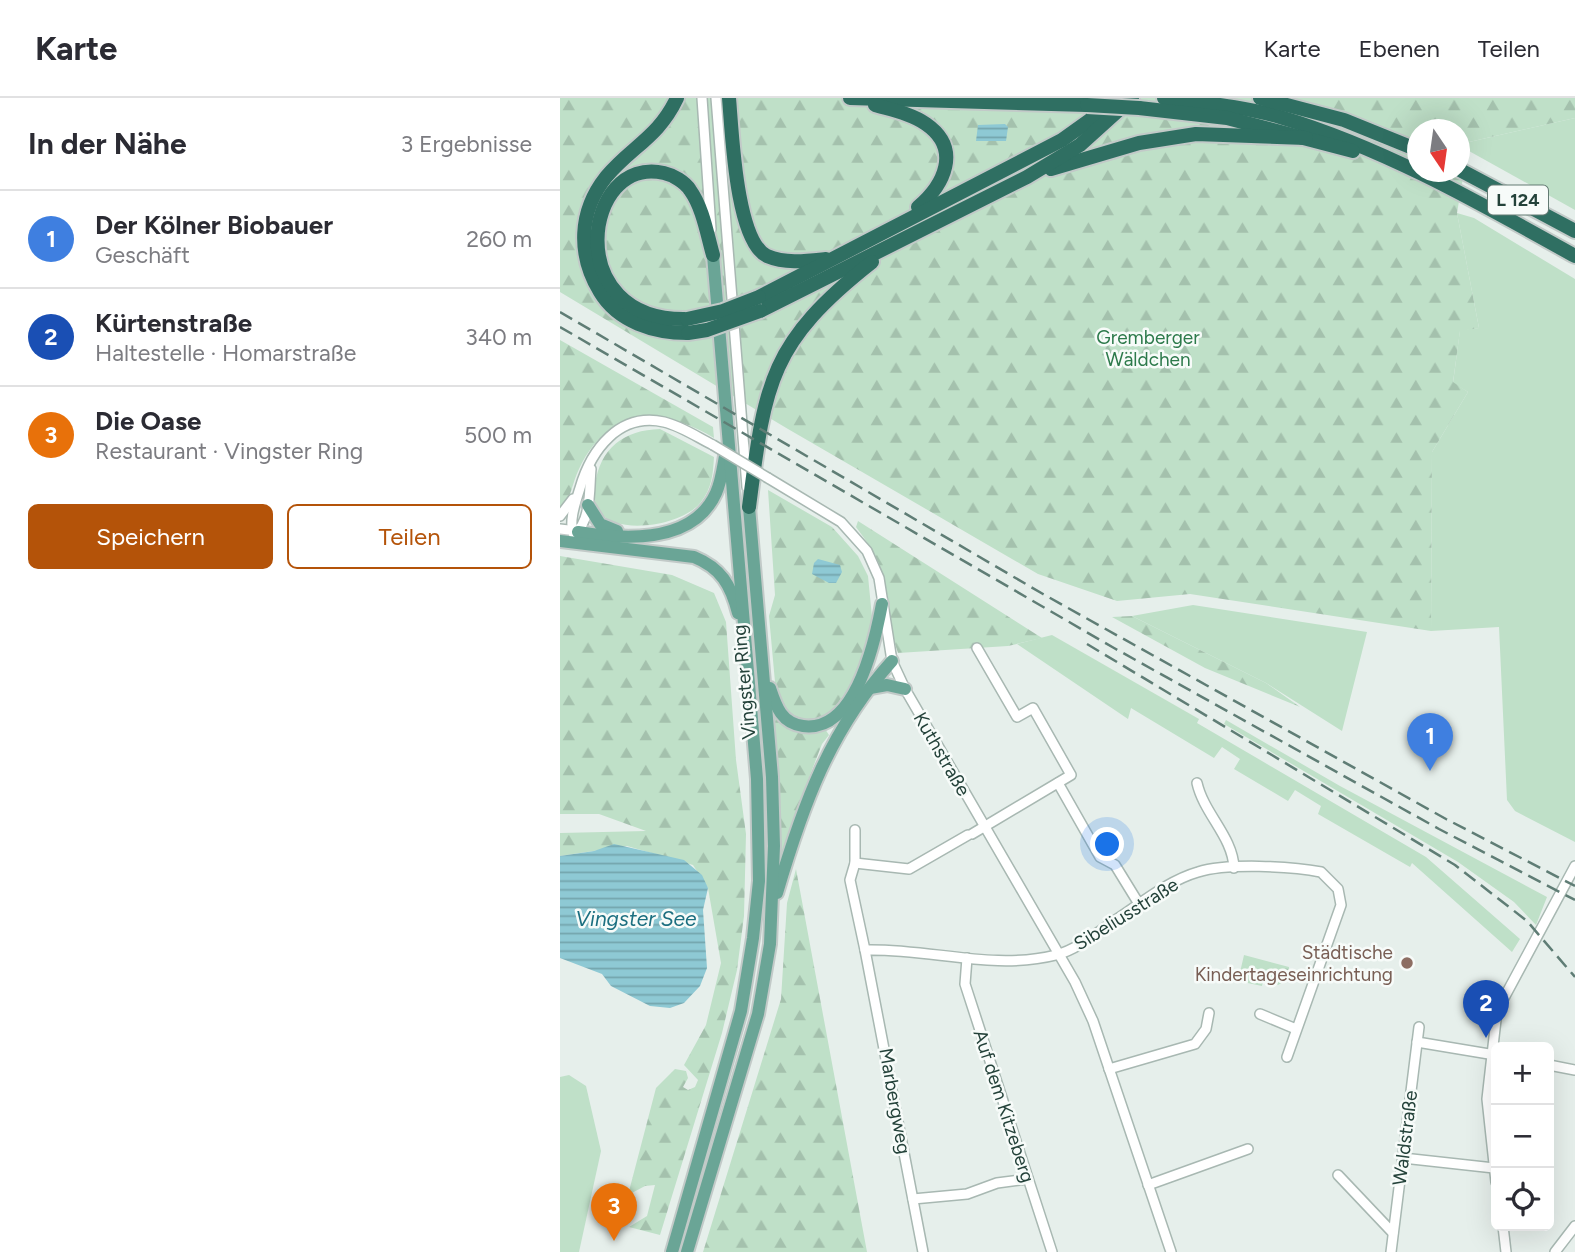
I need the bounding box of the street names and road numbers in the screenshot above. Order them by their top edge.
road number: L 124 [1488,186,1548,214]
street label: Vingster Ring [728,624,760,740]
street label: Kuthstraße [909,708,975,800]
street label: Sibeliusstraße [1070,873,1182,955]
street label: Auf dem Kitzeberg [968,1027,1040,1185]
street label: Marbergweg [874,1046,916,1156]
street label: Waldstraße [1388,1089,1422,1187]

